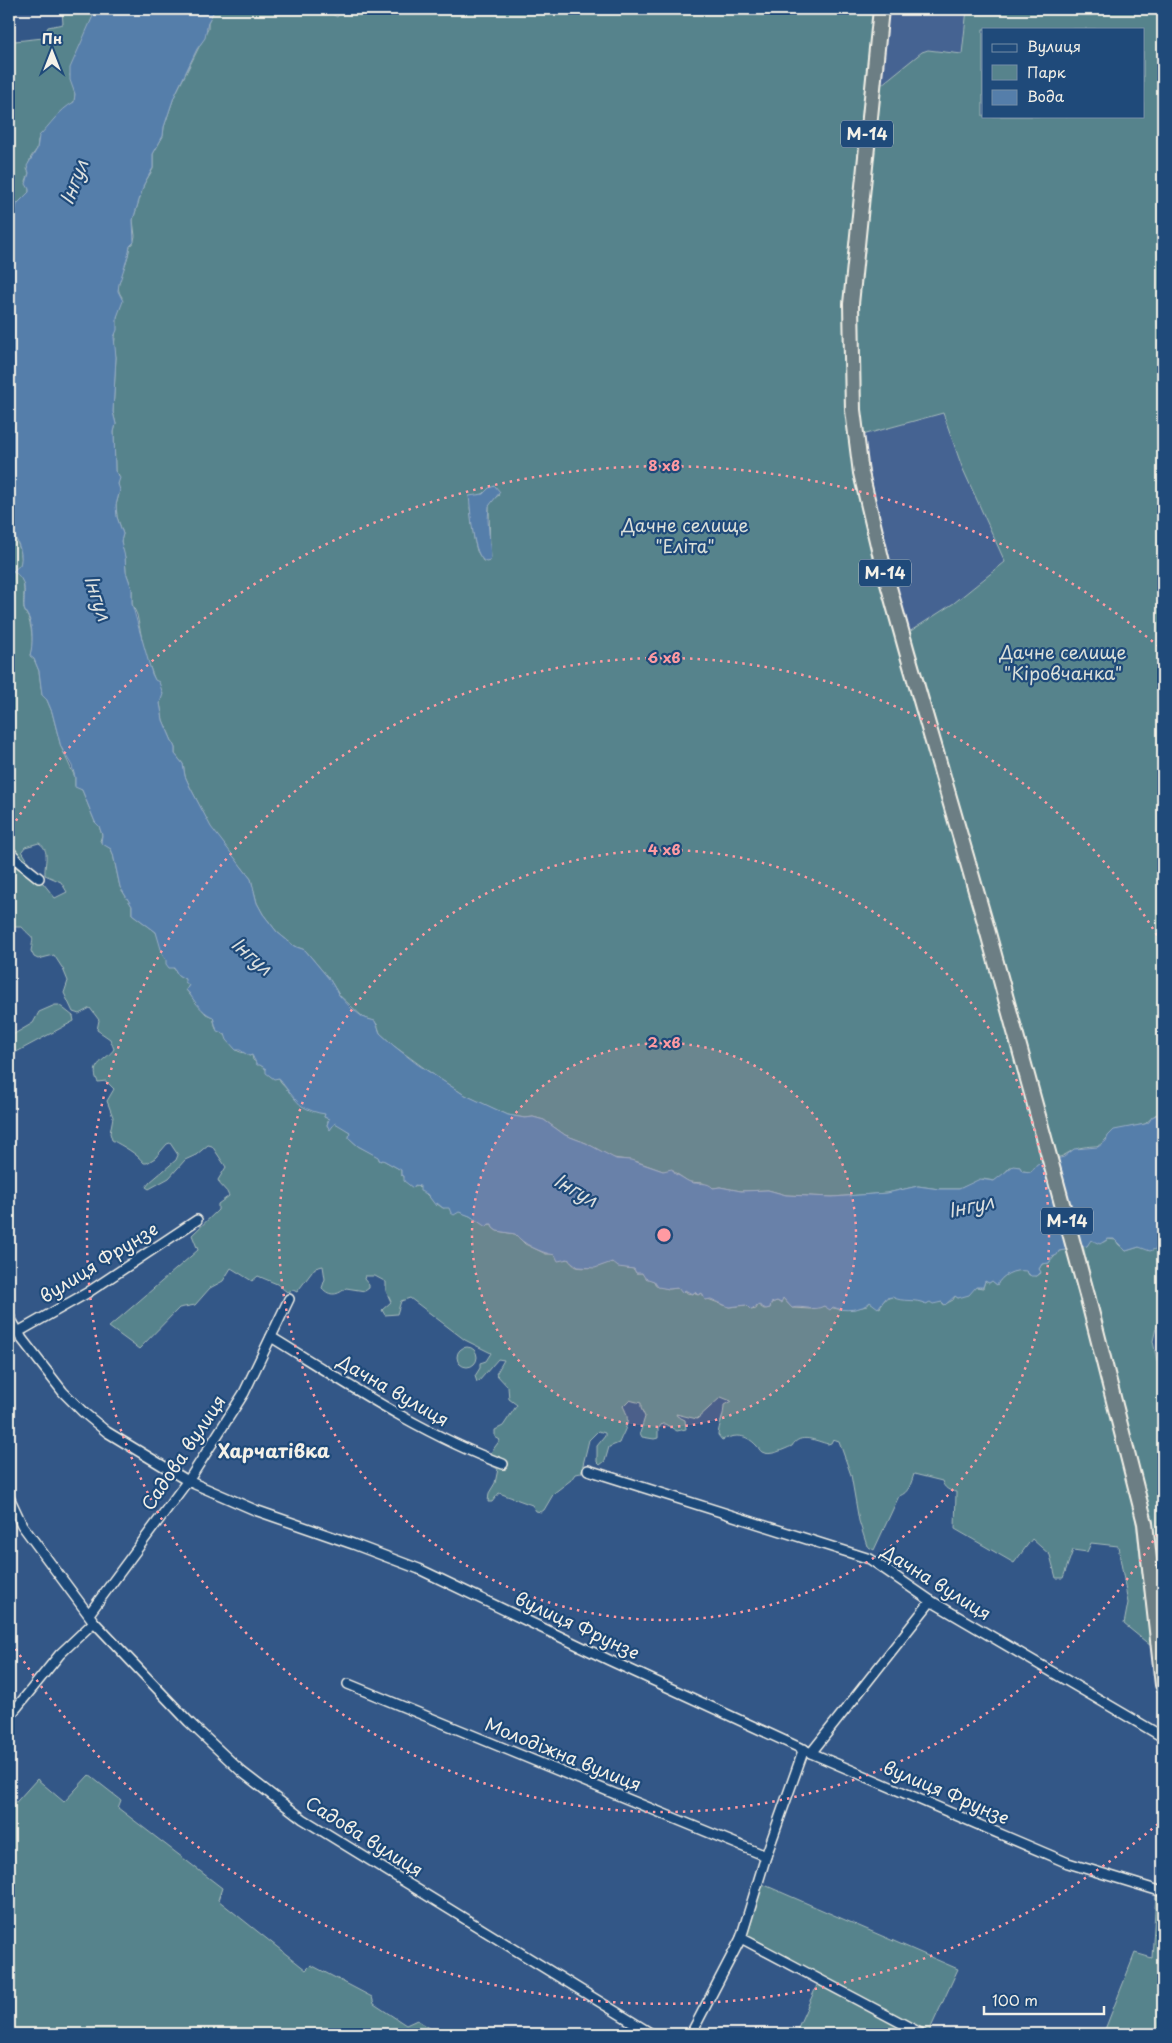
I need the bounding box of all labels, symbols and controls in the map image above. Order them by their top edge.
north arrow [28,28,78,78]
text: Пн [42,28,62,49]
legend [982,28,1144,118]
text: Вулиця [1027,34,1081,57]
text: Парк [1027,60,1066,83]
text: Вода [1027,84,1065,107]
road number: М-14 [841,120,893,148]
water label: Інгул [52,155,94,208]
text: 8 хв [648,453,680,476]
park label: Дачне селище "Еліта" [620,511,749,559]
road number: М-14 [859,560,911,586]
water label: Інгул [79,571,119,624]
park label: Дачне селище "Кіровчанка" [998,638,1127,686]
text: 6 хв [648,645,680,668]
text: 4 хв [648,837,680,860]
water label: Інгул [226,930,279,981]
text: 2 хв [648,1030,680,1053]
water label: Інгул [550,1165,604,1213]
water label: Інгул [945,1187,996,1224]
road number: М-14 [1041,1208,1093,1234]
street label: вулиця Фрунзе [34,1215,162,1309]
centre of rings [655,1226,673,1244]
street label: Дачна вулиця [332,1346,455,1433]
street label: Садова вулиця [134,1389,232,1515]
district label: Харчатівка [218,1436,330,1464]
street label: Дачна вулиця [876,1537,997,1626]
street label: вулиця Фрунзе [511,1584,644,1665]
street label: Молодіжна вулиця [481,1710,646,1797]
street label: вулиця Фрунзе [879,1753,1014,1830]
street label: Садова вулиця [301,1789,429,1883]
scale bar [984,1983,1104,2015]
text: 100 m [992,1988,1038,2011]

